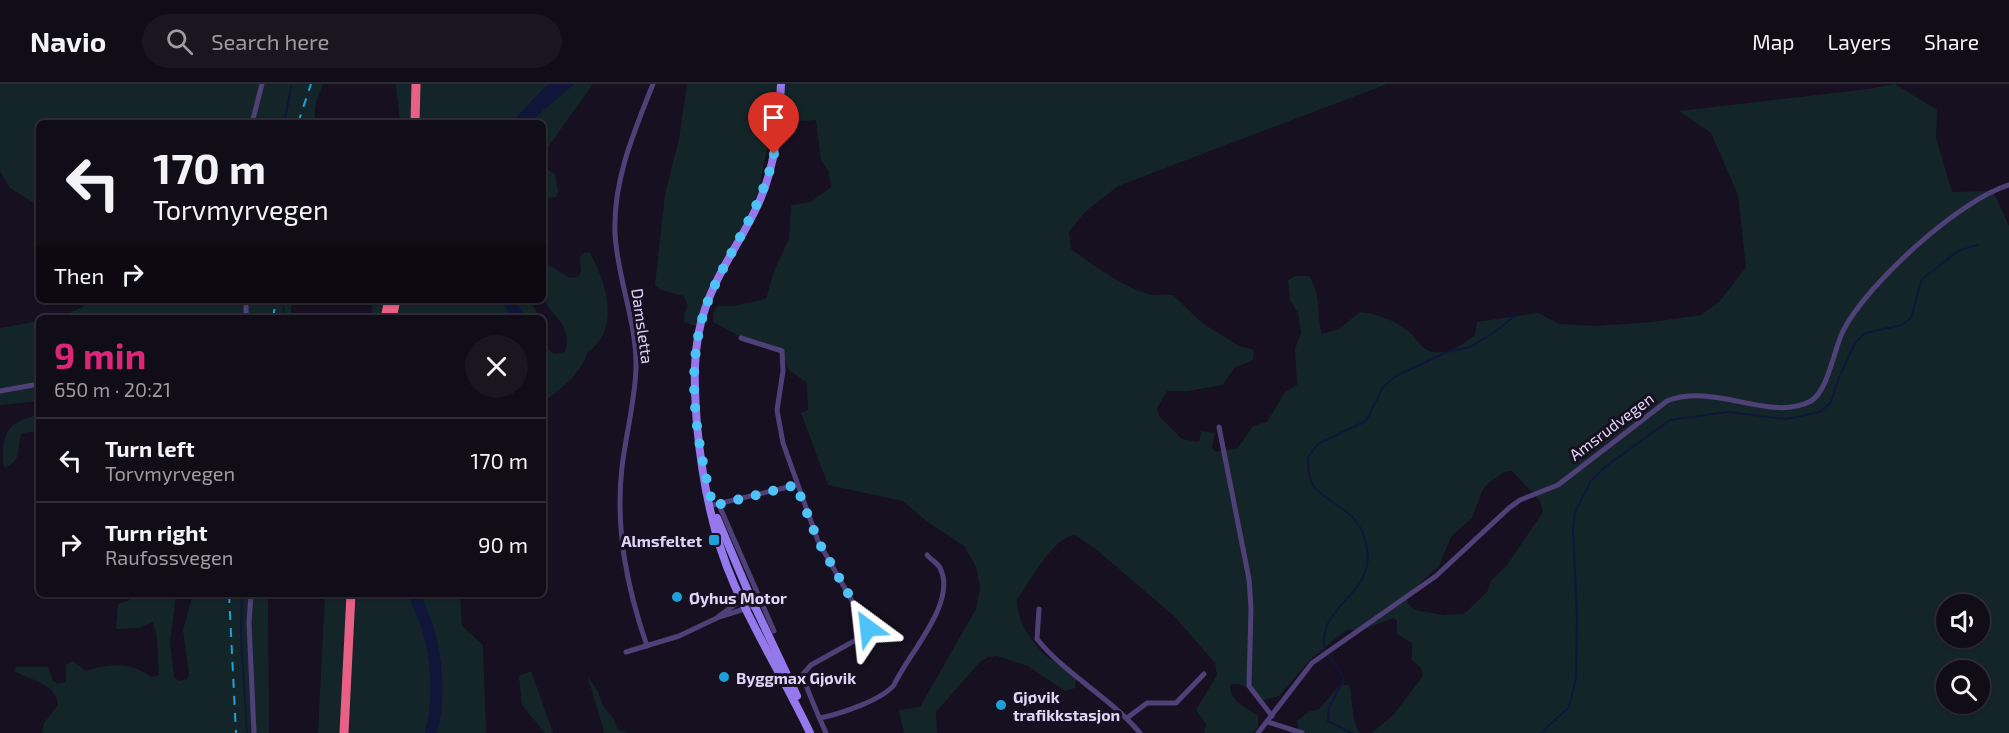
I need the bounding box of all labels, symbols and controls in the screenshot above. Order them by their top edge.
search box [142,14,562,68]
text: Navio [30,24,106,58]
icon: search [163,25,196,58]
text: Search here [211,28,329,54]
text: Map [1752,29,1794,54]
text: Layers [1827,29,1891,54]
text: Share [1924,29,1979,54]
pin [748,92,799,154]
icon: arrive [757,101,790,134]
text: 170 m [153,142,266,192]
icon: left [54,144,132,222]
text: Torvmyrvegen [153,193,329,225]
icon: right [116,258,149,291]
text: Then [54,262,104,288]
street label: Damsletta [628,287,658,365]
text: 9 min [54,333,146,376]
button: close [465,335,528,398]
text: 650 m · 20:21 [54,377,171,401]
street label: Amsrudvegen [1565,388,1657,464]
text: Turn left [105,435,194,461]
icon: left [54,444,87,477]
text: 170 m [471,447,528,473]
text: Torvmyrvegen [105,461,235,485]
text: Turn right [105,519,207,545]
icon: right [54,528,87,561]
text: 90 m [478,531,528,557]
place label: Almsfeltet [621,531,702,550]
marker: Almsfeltet [707,533,721,547]
text: Raufossvegen [105,545,233,569]
place label: Øyhus Motor [689,588,787,608]
marker: Øyhus Motor [670,590,684,604]
map controls [1936,594,1990,714]
button: sound [1936,594,1990,648]
position arrow [836,596,900,660]
button: search [1936,660,1990,714]
place label: Byggmax Gjøvik [736,668,856,688]
marker: Byggmax Gjøvik [717,670,731,684]
place label: Gjøvik trafikkstasjon [1013,687,1120,724]
marker: Gjøvik trafikkstasjon [994,698,1008,712]

